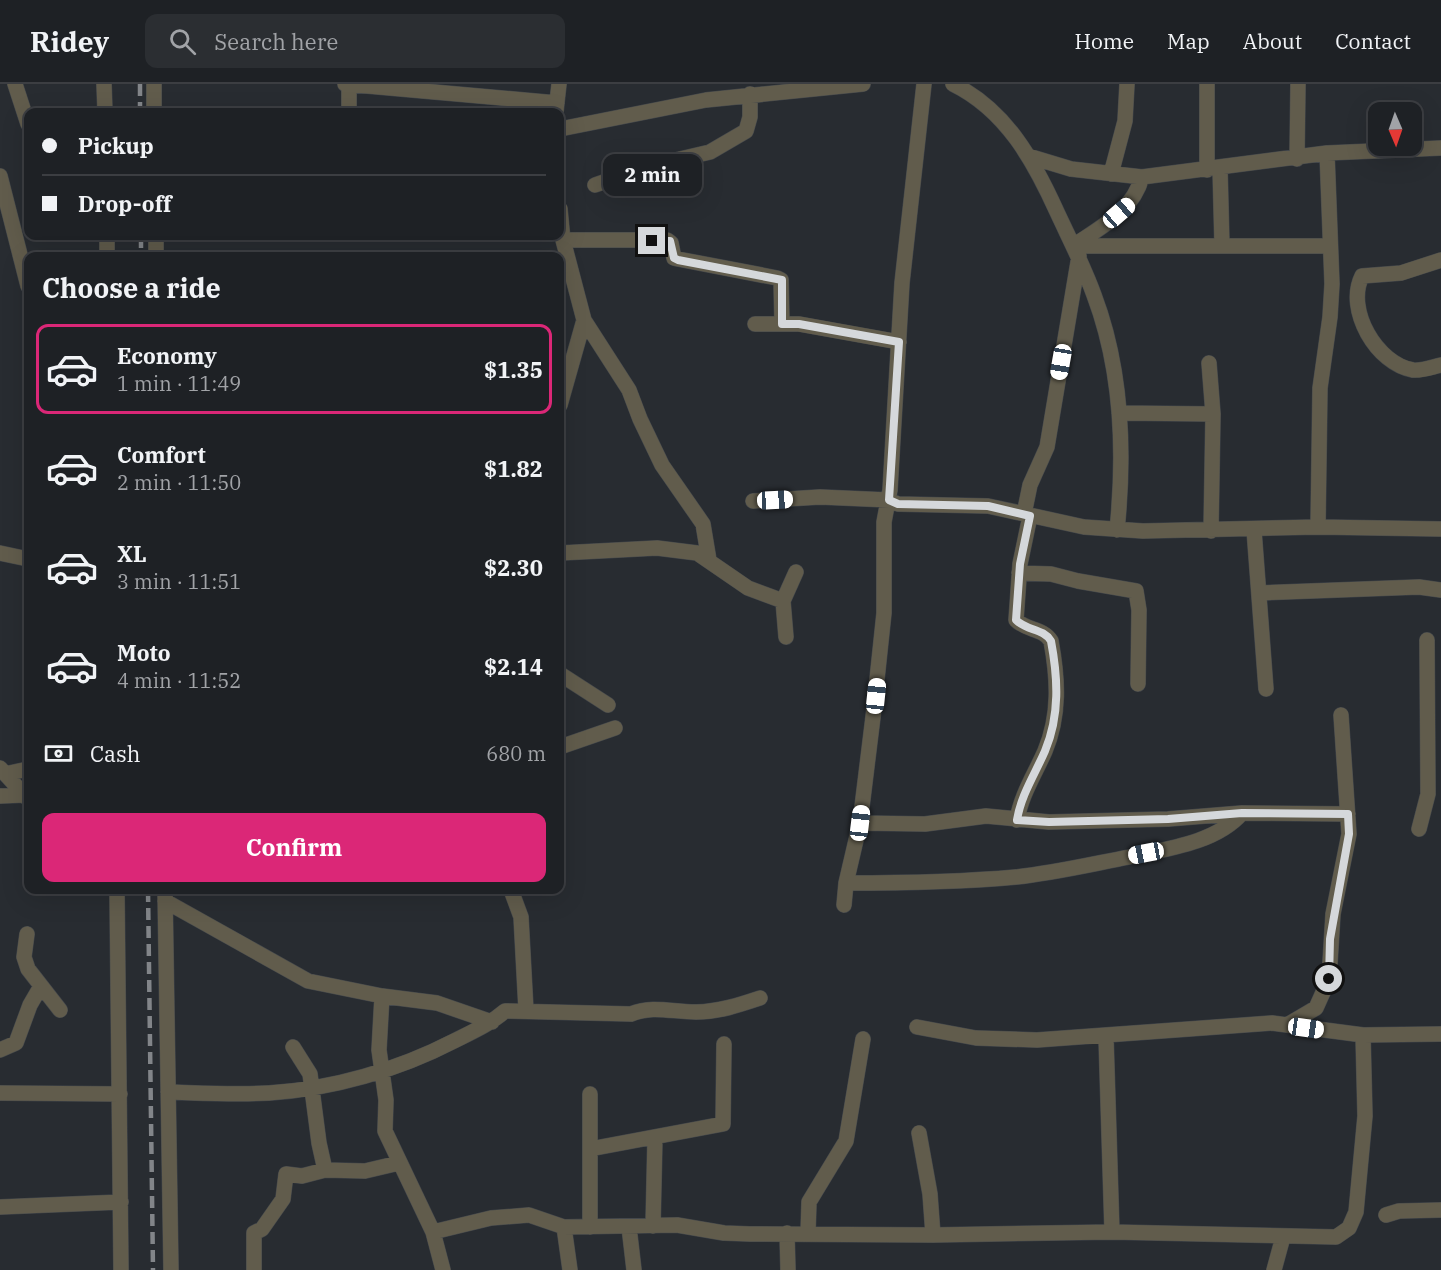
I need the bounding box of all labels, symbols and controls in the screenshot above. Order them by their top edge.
search box [145,14,565,68]
text: Ridey [30,23,109,60]
icon: search [166,25,199,58]
text: Search here [214,27,338,56]
text: Home [1074,27,1134,55]
text: Map [1167,27,1210,55]
text: About [1243,27,1302,55]
text: Contact [1335,27,1411,55]
north arrow [1368,102,1422,156]
map controls [1368,102,1422,156]
text: Pickup [78,131,154,160]
callout: 2 min [602,154,702,196]
text: 2 min [625,161,681,188]
text: Drop-off [78,189,172,218]
car [1100,194,1138,232]
route end [638,227,665,254]
text: Choose a ride [42,270,221,305]
text: Economy [117,341,217,370]
icon: car [45,342,99,396]
car [1049,343,1073,381]
text: $1.35 [484,355,543,384]
text: 1 min · 11:49 [117,370,241,397]
text: Comfort [117,440,206,469]
icon: car [45,441,99,495]
text: $1.82 [484,454,543,483]
text: 2 min · 11:50 [117,469,241,496]
car [757,490,793,510]
text: XL [117,539,147,568]
icon: car [45,540,99,594]
text: $2.30 [484,553,543,582]
text: 3 min · 11:51 [117,568,241,595]
text: Moto [117,638,171,667]
icon: car [45,639,99,693]
text: $2.14 [484,652,543,681]
text: 4 min · 11:52 [117,667,241,694]
car [865,677,887,715]
icon: cash [42,737,75,770]
text: Cash [90,739,141,768]
text: 680 m [486,740,546,767]
car [849,804,871,842]
button: Confirm [42,813,546,882]
car [1127,841,1165,865]
route start [1315,965,1342,992]
car [1287,1017,1325,1039]

